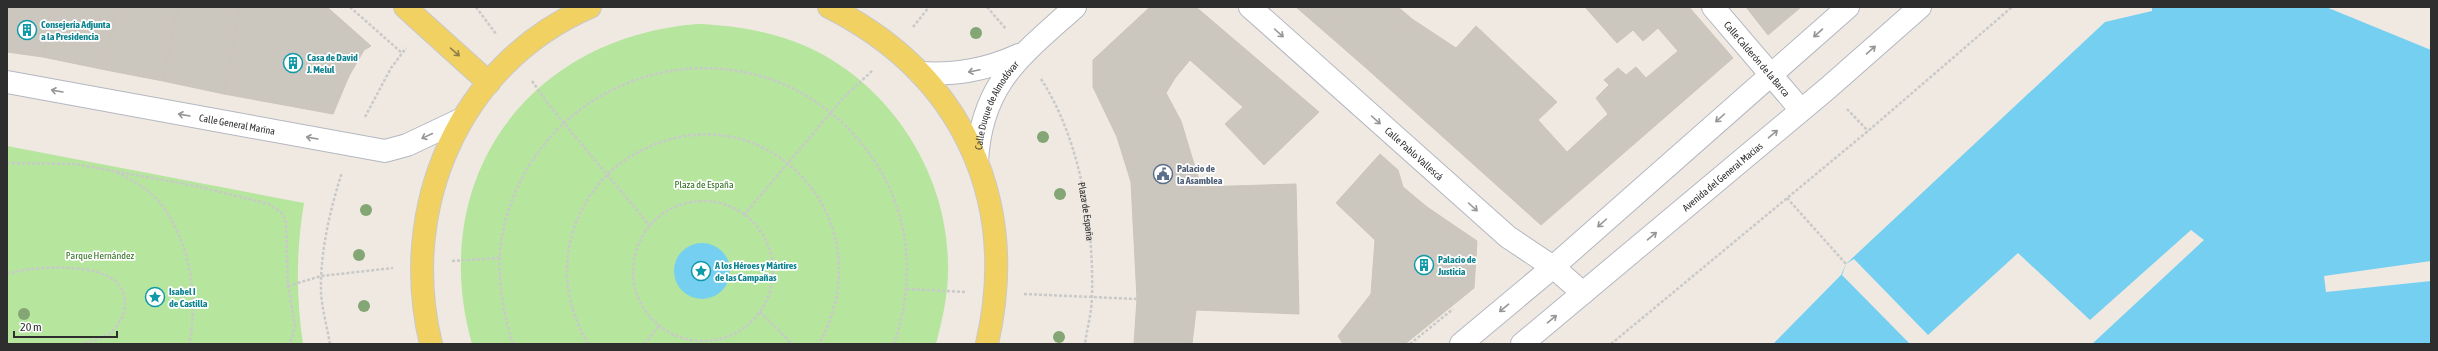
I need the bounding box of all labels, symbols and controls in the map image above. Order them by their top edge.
building icon: Consejería Adjunta a la Presidencia [16,19,38,41]
place label: Consejería Adjunta a la Presidencia [41,19,111,42]
street label: Calle Calderón de la Barca [1722,19,1792,99]
one-way arrow [1274,28,1284,37]
one-way arrow [1813,28,1823,37]
one-way arrow [1866,45,1877,54]
one-way arrow [450,48,460,57]
building icon: Casa de David J. Melul [282,52,304,74]
place label: Casa de David J. Melul [306,52,358,75]
street label: Calle Duque de Almodóvar [973,58,1022,150]
one-way arrow [968,67,981,75]
one-way arrow [51,87,64,95]
one-way arrow [178,110,191,118]
street label: Calle General Marina [198,112,276,137]
one-way arrow [1715,114,1726,123]
one-way arrow [1371,115,1381,124]
street label: Calle Pablo Vallescá [1383,125,1445,183]
one-way arrow [1767,130,1778,139]
one-way arrow [421,133,433,140]
one-way arrow [306,134,319,142]
street label: Avenida del General Macias [1680,140,1765,214]
public building icon: Palacio de la Asamblea [1152,163,1174,185]
place label: Palacio de la Asamblea [1177,163,1223,186]
park label: Plaza de España [674,179,734,190]
street label: Plaza de España [1076,181,1095,242]
one-way arrow [1468,202,1478,211]
one-way arrow [1597,219,1608,228]
one-way arrow [1646,231,1657,240]
park label: Parque Hernández [66,250,135,261]
building icon: Palacio de Justicia [1413,254,1435,276]
place label: Palacio de Justicia [1437,254,1476,277]
place icon: A los Héroes y Mártires de las Campañas [690,260,712,282]
place label: A los Héroes y Mártires de las Campañas [714,260,797,283]
place icon: Isabel I de Castilla [144,286,166,308]
place label: Isabel I de Castilla [169,286,208,309]
one-way arrow [1498,304,1509,313]
scale bar [14,313,117,339]
one-way arrow [1547,315,1557,324]
text: 20 m [20,320,42,334]

